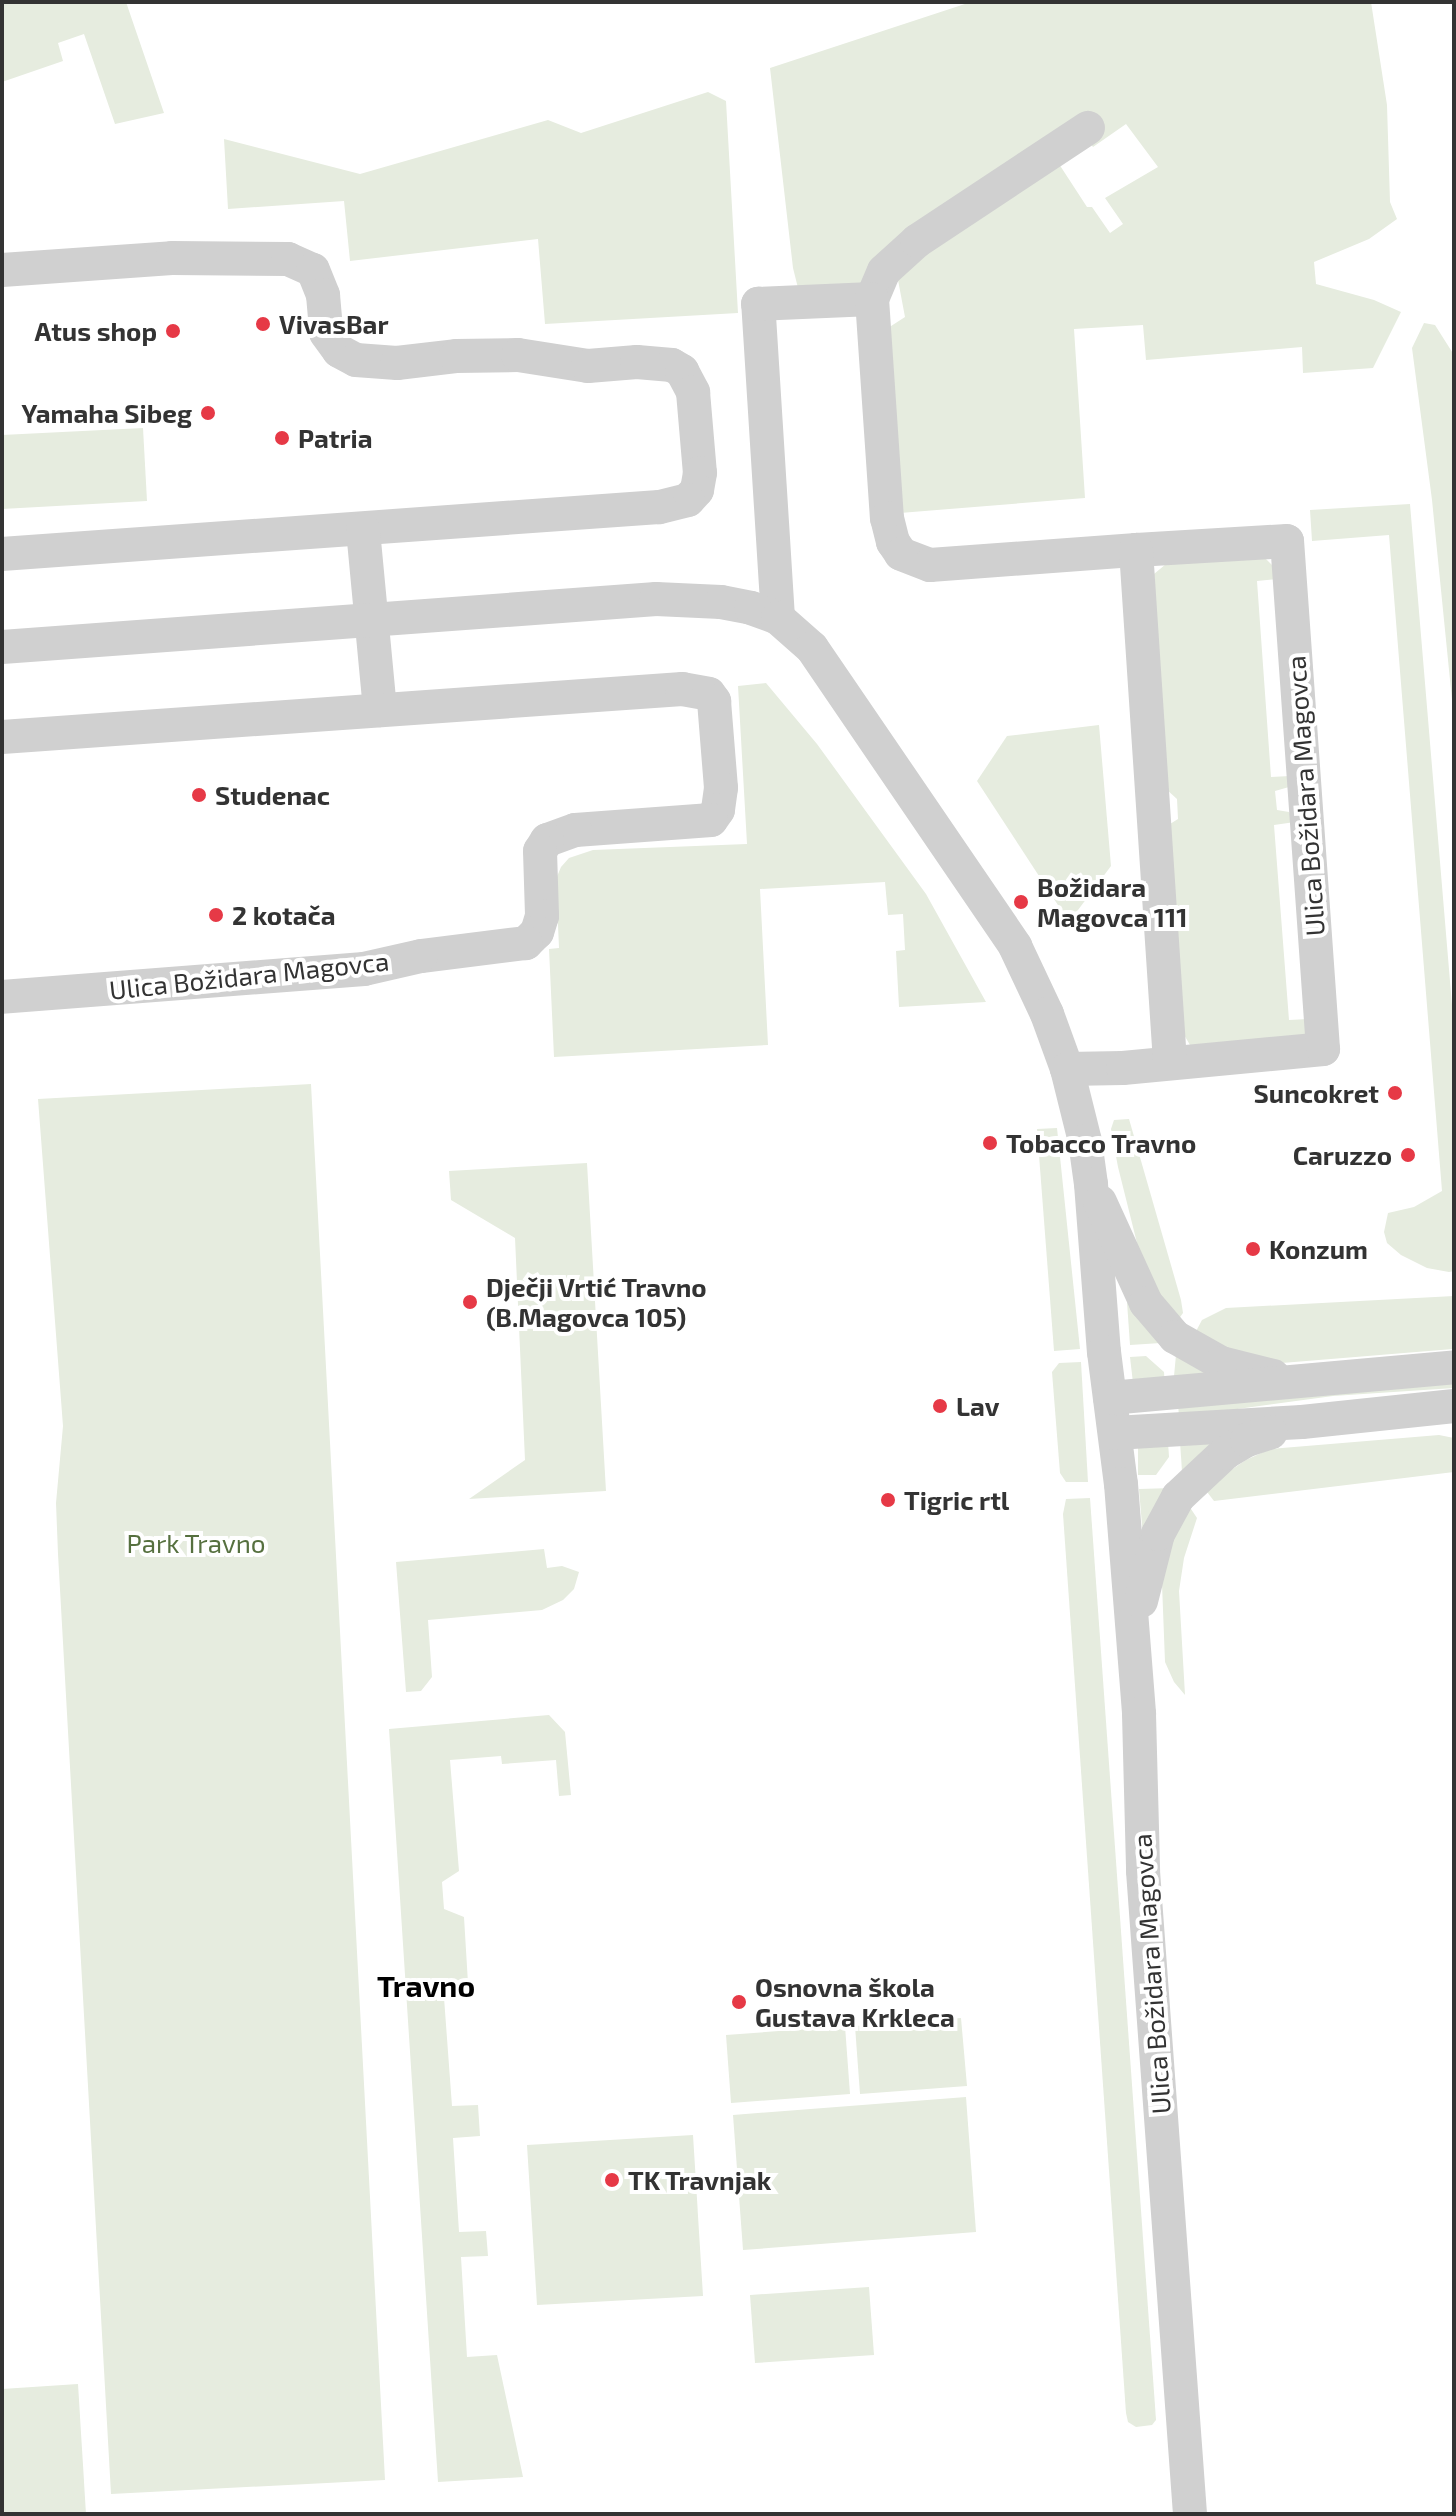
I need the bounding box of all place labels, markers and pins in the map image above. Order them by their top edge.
place label: VivasBar [279,308,389,340]
place label: Atus shop [35,315,157,347]
marker: VivasBar [254,315,272,333]
marker: Atus shop [164,322,182,340]
place label: Yamaha Sibeg [21,397,192,429]
marker: Yamaha Sibeg [199,404,217,422]
place label: Patria [298,422,373,454]
marker: Patria [273,429,291,447]
place label: Studenac [215,779,330,811]
marker: Studenac [190,786,208,804]
place label: Božidara Magovca 111 [1037,871,1188,932]
marker: Božidara Magovca 111 [1012,893,1030,911]
place label: 2 kotača [232,899,336,931]
marker: 2 kotača [207,906,225,924]
place label: Suncokret [1254,1077,1379,1109]
marker: Suncokret [1386,1084,1404,1102]
place label: Tobacco Travno [1006,1127,1197,1159]
marker: Tobacco Travno [981,1134,999,1152]
place label: Caruzzo [1293,1139,1392,1171]
marker: Caruzzo [1399,1146,1417,1164]
place label: Konzum [1269,1233,1368,1265]
marker: Konzum [1244,1240,1262,1258]
place label: Dječji Vrtić Travno (B.Magovca 105) [486,1271,708,1332]
marker: Dječji Vrtić Travno (B.Magovca 105) [461,1293,479,1311]
place label: Lav [956,1390,999,1422]
marker: Lav [931,1397,949,1415]
place label: Tigric rtl [904,1484,1009,1516]
marker: Tigric rtl [879,1491,897,1509]
place label: Osnovna škola Gustava Krkleca [755,1971,955,2032]
marker: Osnovna škola Gustava Krkleca [730,1993,748,2011]
place label: TK Travnjak [628,2164,772,2196]
marker: TK Travnjak [603,2171,621,2189]

